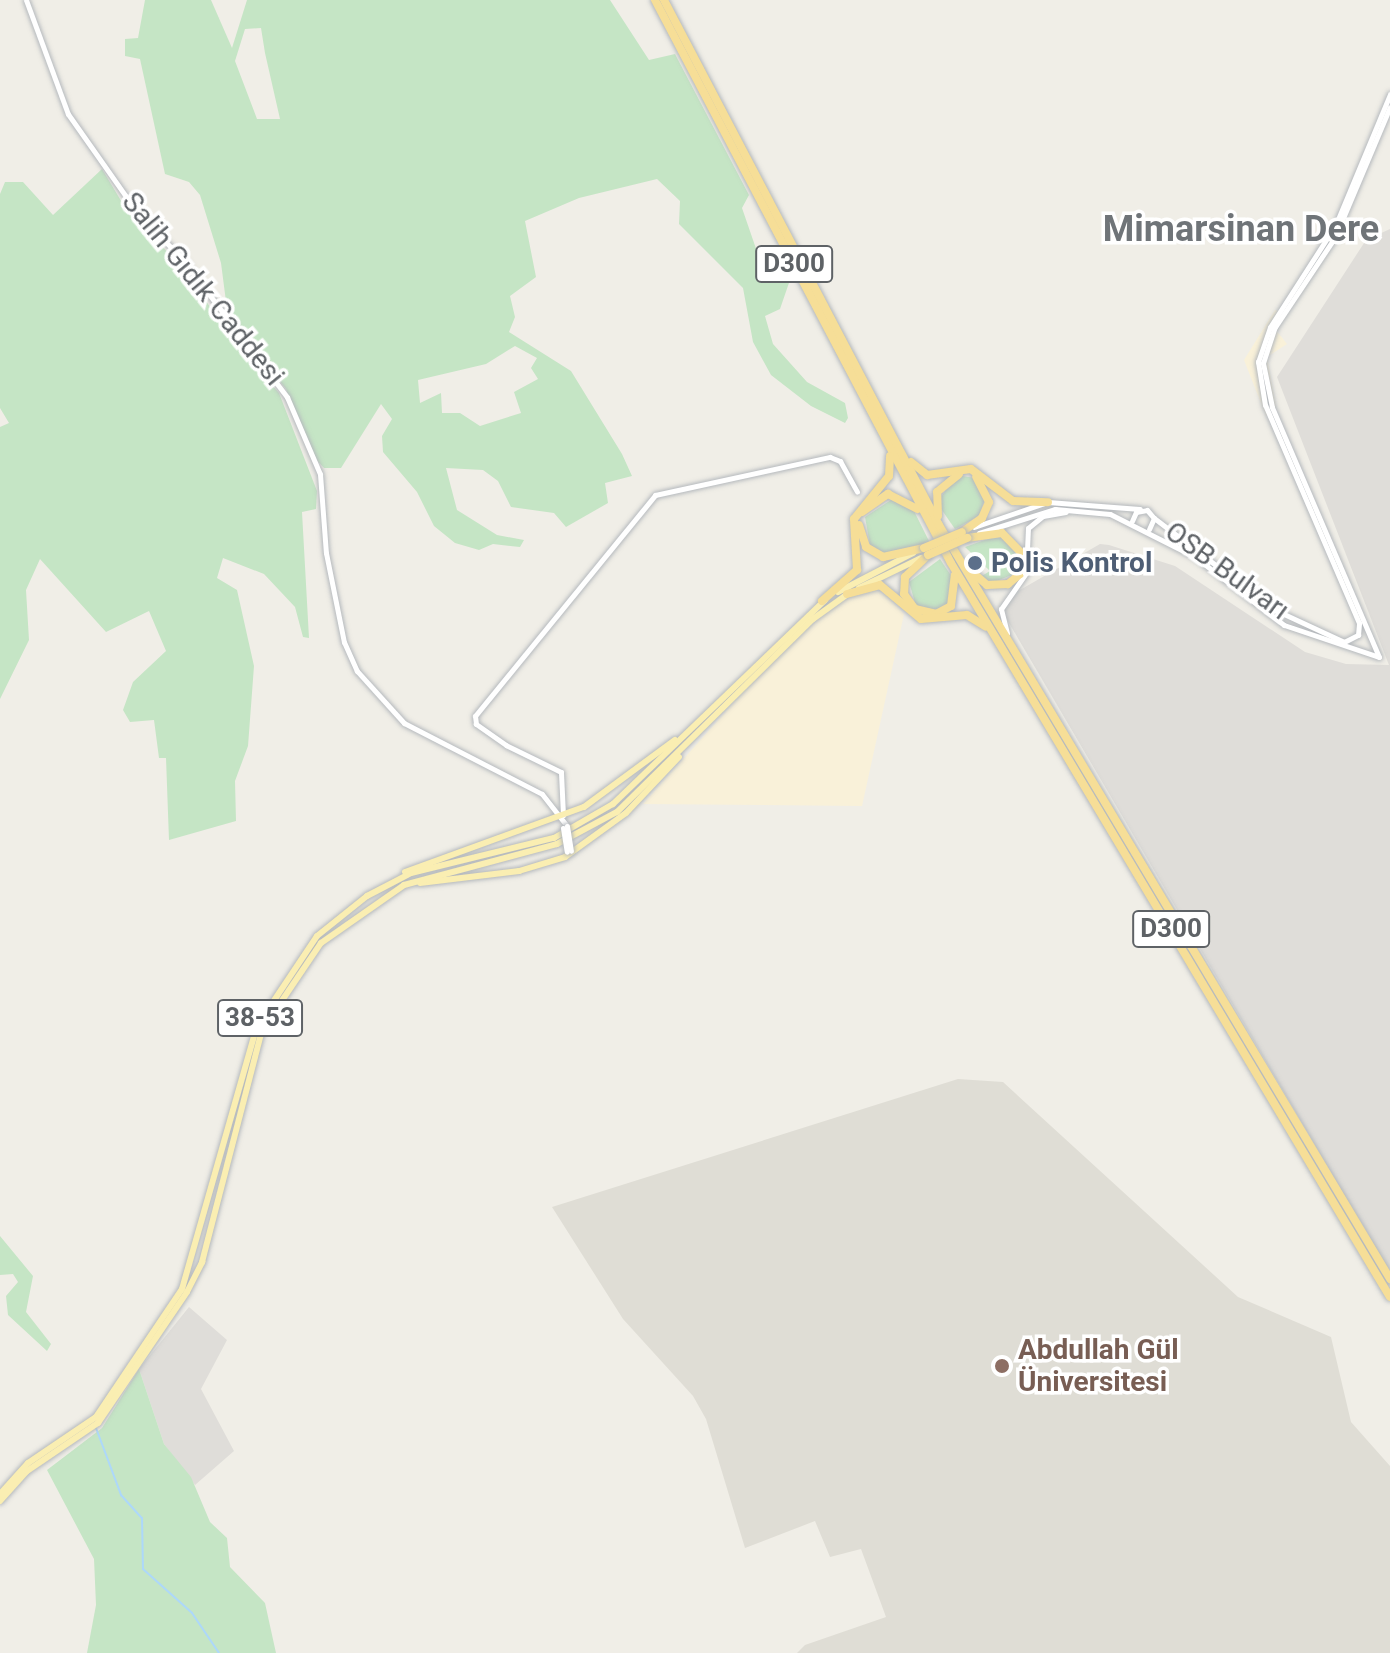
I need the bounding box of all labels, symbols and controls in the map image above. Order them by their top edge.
street label: Salih Gıdık Caddesi [115,186,291,392]
district label: Mimarsinan Dere [1103,208,1379,252]
road number: D300 [754,242,834,286]
street label: OSB Bulvarı [1158,515,1296,627]
place label: Polis Kontrol [991,546,1152,580]
marker: Polis Kontrol [966,554,984,572]
road number: D300 [1131,907,1211,951]
road number: 38-53 [216,996,304,1040]
place label: Abdullah Gül Üniversitesi [1018,1333,1179,1399]
marker: Abdullah Gül Üniversitesi [993,1357,1011,1375]

